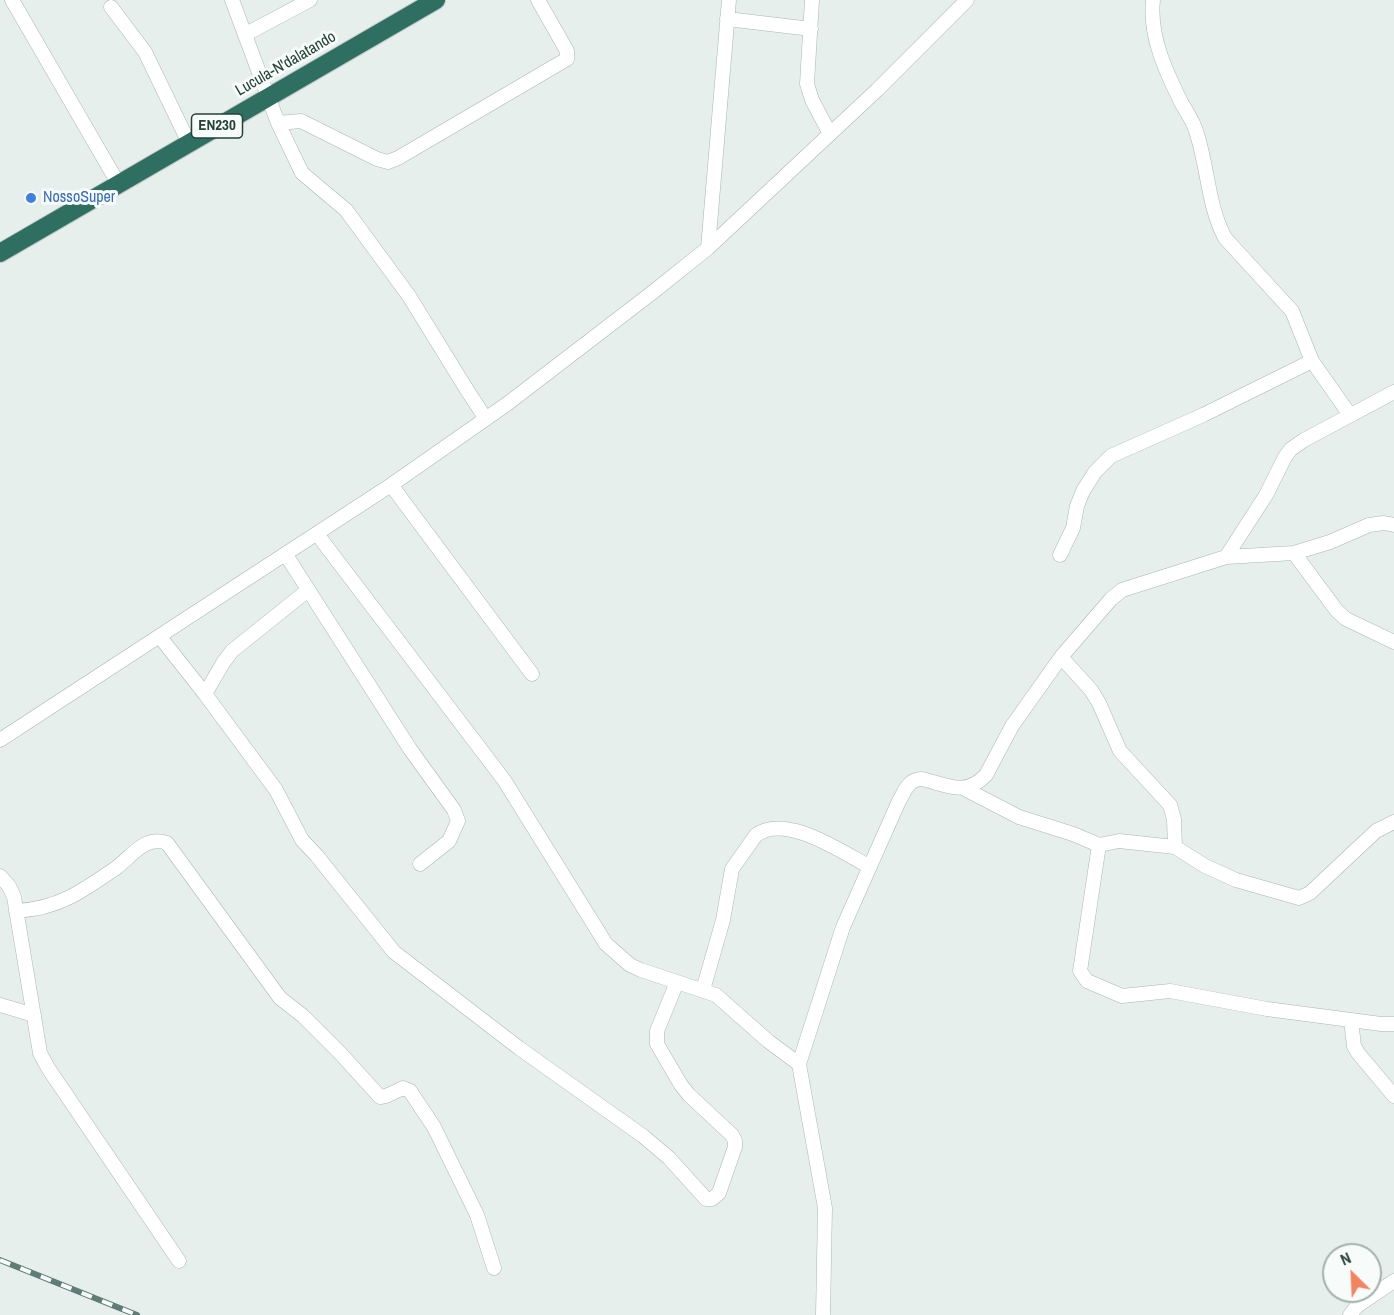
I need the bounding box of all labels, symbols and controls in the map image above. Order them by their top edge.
street label: Lucula-N'dalatando [232,28,340,100]
road number: EN230 [192,114,242,138]
place label: NossoSuper [43,188,115,208]
marker: NossoSuper [24,191,38,205]
north arrow [1322,1243,1382,1303]
text: N [1337,1246,1354,1270]

